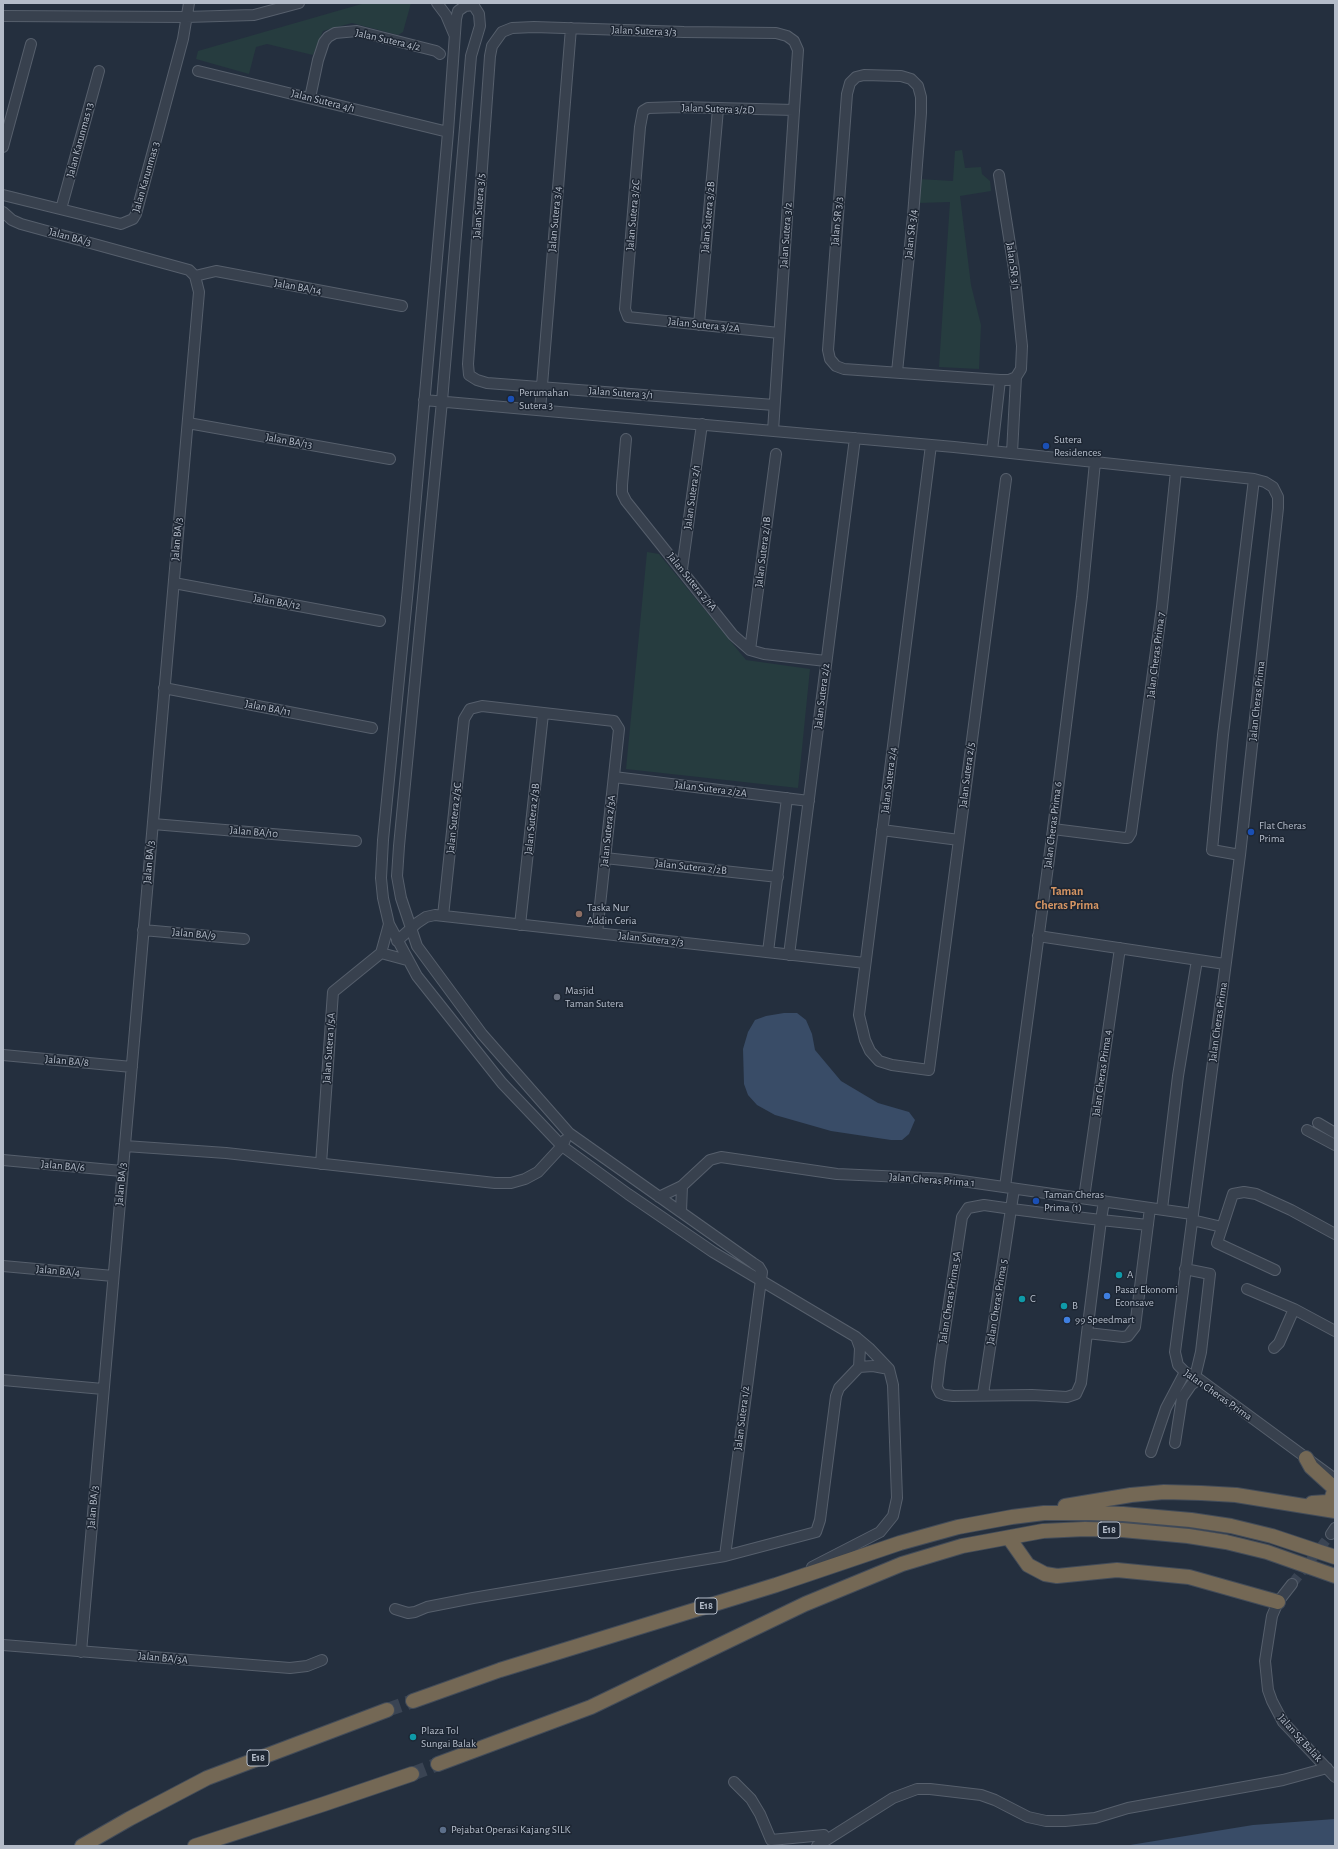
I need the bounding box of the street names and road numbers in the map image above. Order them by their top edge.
street label: Jalan Sutera 3/3 [611,23,677,39]
street label: Jalan Sutera 4/2 [354,26,422,54]
street label: Jalan Sutera 4/1 [290,87,356,115]
street label: Jalan Karunmas 13 [64,101,96,179]
street label: Jalan Sutera 3/2D [681,101,755,117]
street label: Jalan Karunmas 3 [130,140,162,214]
street label: Jalan Sutera 3/5 [470,173,488,239]
street label: Jalan Sutera 3/2C [623,179,643,251]
street label: Jalan Sutera 3/2B [698,181,718,253]
street label: Jalan Sutera 3/4 [546,186,564,252]
street label: Jalan SR 3/3 [828,196,846,246]
street label: Jalan Sutera 3/2 [777,202,795,268]
street label: Jalan SR 3/4 [902,209,920,259]
street label: Jalan BA/3 [47,225,93,249]
street label: Jalan SR 3/1 [1003,241,1023,291]
street label: Jalan BA/14 [273,276,323,298]
street label: Jalan Sutera 3/2A [667,315,741,335]
street label: Jalan Sutera 3/1 [588,384,654,402]
street label: Jalan BA/13 [265,430,313,452]
street label: Jalan Sutera 2/1 [681,464,703,530]
street label: Jalan Sutera 2/1B [752,516,774,588]
street label: Jalan BA/3 [169,517,185,561]
street label: Jalan Sutera 2/1A [664,550,720,614]
street label: Jalan BA/12 [252,591,302,613]
street label: Jalan Cheras Prima 7 [1144,611,1168,699]
street label: Jalan Cheras Prima [1246,661,1268,741]
street label: Jalan Sutera 2/2 [811,662,833,730]
street label: Jalan BA/11 [244,697,292,719]
street label: Jalan Sutera 2/5 [956,742,978,808]
street label: Jalan Sutera 2/4 [878,746,900,814]
street label: Jalan Sutera 2/2A [674,778,748,800]
street label: Jalan Cheras Prima 6 [1041,781,1065,869]
street label: Jalan Sutera 2/3C [444,782,464,854]
street label: Jalan Sutera 2/3B [522,783,542,855]
street label: Jalan Sutera 2/3A [598,794,618,868]
street label: Jalan BA/10 [229,823,279,841]
street label: Jalan BA/3 [141,840,157,884]
street label: Jalan Sutera 2/2B [654,857,728,877]
street label: Jalan BA/9 [171,926,217,942]
street label: Jalan Sutera 2/3 [618,929,684,949]
street label: Jalan Cheras Prima [1206,981,1230,1063]
street label: Jalan Sutera 1/5A [320,1012,338,1084]
street label: Jalan Cheras Prima 4 [1089,1029,1115,1117]
street label: Jalan BA/8 [44,1053,90,1069]
street label: Jalan BA/6 [40,1158,86,1174]
street label: Jalan BA/3 [113,1162,129,1206]
street label: Jalan Cheras Prima 1 [889,1170,975,1190]
street label: Jalan Cheras Prima 5A [936,1250,964,1344]
street label: Jalan Cheras Prima 5 [984,1258,1010,1346]
street label: Jalan BA/4 [35,1263,81,1279]
street label: Jalan Cheras Prima [1181,1367,1255,1423]
street label: Jalan Sutera 1/2 [731,1385,753,1451]
street label: Jalan BA/3 [85,1485,101,1529]
road number: E18 [1098,1522,1120,1538]
road number: E18 [695,1598,717,1614]
street label: Jalan BA/3A [138,1649,188,1667]
street label: Jalan Sg Balak [1275,1711,1325,1765]
road number: E18 [247,1750,269,1766]

